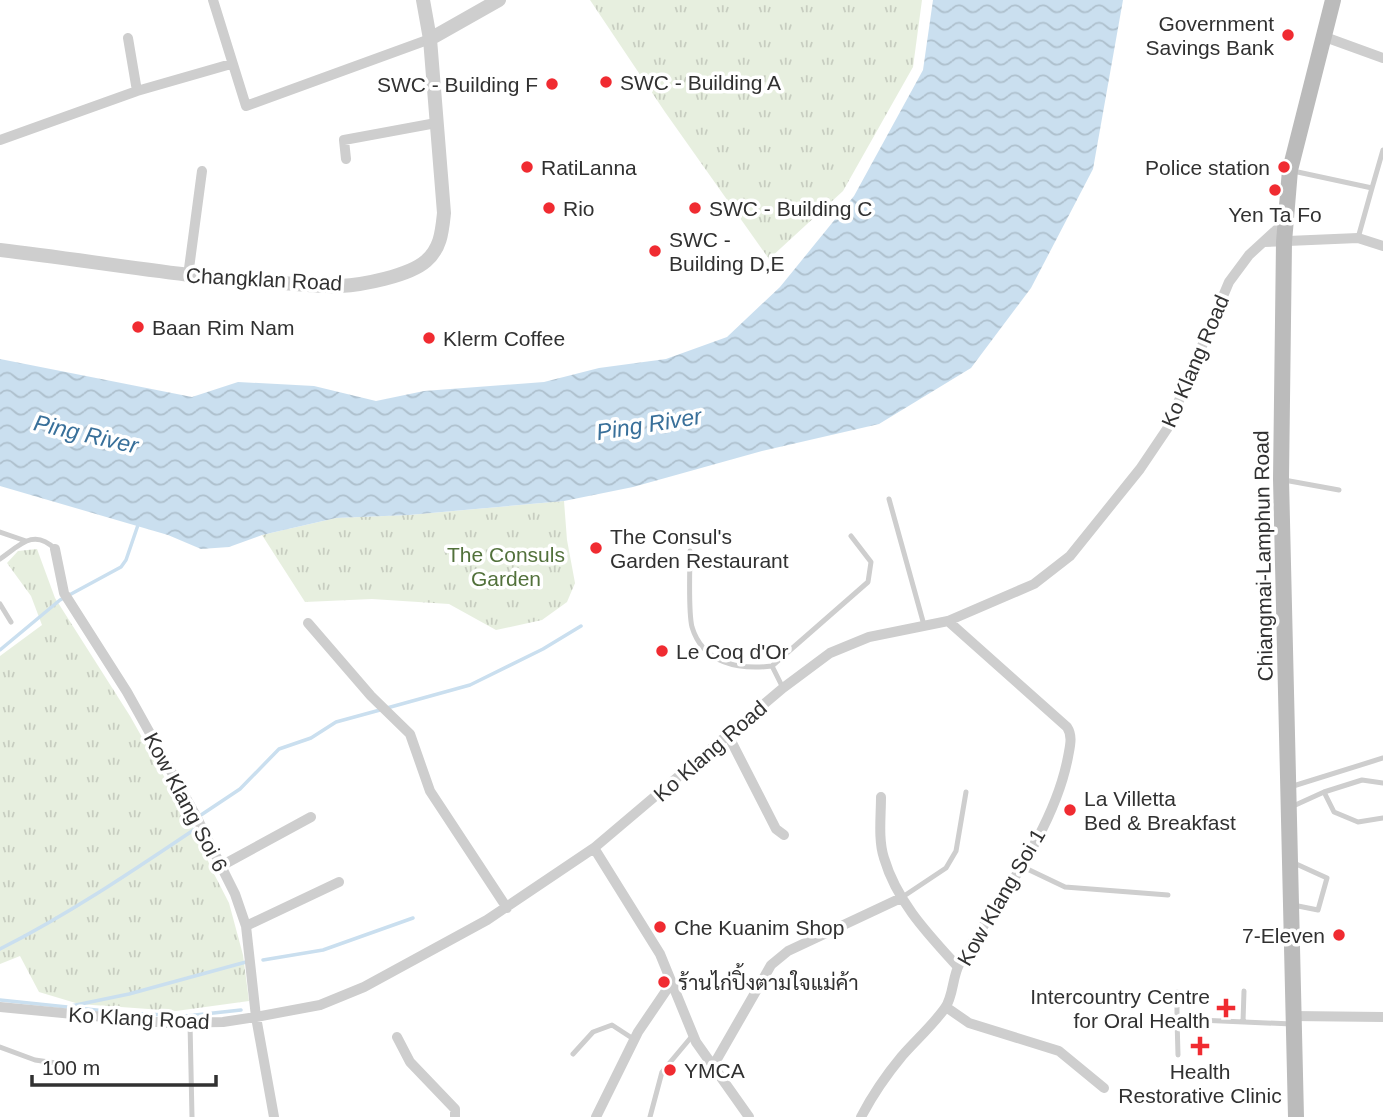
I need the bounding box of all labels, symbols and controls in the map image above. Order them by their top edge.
place label: Government Savings Bank [1146,12,1274,59]
marker: Government Savings Bank [1280,27,1296,43]
place label: SWC - Building A [620,71,781,94]
place label: SWC - Building F [377,73,538,96]
marker: SWC - Building A [598,74,614,90]
marker: SWC - Building F [544,76,560,92]
place label: RatiLanna [541,156,637,179]
place label: Police station [1145,156,1270,179]
marker: RatiLanna [519,159,535,175]
marker: Police station [1276,159,1292,175]
marker: Yen Ta Fo [1267,182,1283,198]
place label: Rio [563,197,595,220]
place label: SWC - Building C [709,197,872,220]
marker: Rio [541,200,557,216]
marker: SWC - Building C [687,200,703,216]
place label: Yen Ta Fo [1228,203,1322,226]
place label: SWC - Building D,E [669,228,785,275]
marker: SWC - Building D,E [647,243,663,259]
street label: Changklan Road [185,263,343,295]
street label: Ko Klang Road [1157,291,1233,431]
place label: Baan Rim Nam [152,316,294,339]
marker: Baan Rim Nam [130,319,146,335]
place label: Klerm Coffee [443,327,565,350]
marker: Klerm Coffee [421,330,437,346]
water label: Ping River [595,403,705,445]
water label: Ping River [31,409,142,459]
street label: Chiangmai-Lamphun Road [1249,430,1277,682]
place label: The Consul's Garden Restaurant [610,525,789,572]
marker: The Consul's Garden Restaurant [588,540,604,556]
park label: The Consuls Garden [447,543,565,590]
place label: Le Coq d'Or [676,640,789,663]
marker: Le Coq d'Or [654,643,670,659]
street label: Ko Klang Road [649,696,771,806]
street label: Kow Klang Soi 6 [140,729,232,875]
place label: La Villetta Bed & Breakfast [1084,787,1236,834]
marker: La Villetta Bed & Breakfast [1062,802,1078,818]
street label: Kow Klang Soi 1 [953,825,1049,969]
place label: Che Kuanim Shop [674,916,844,939]
marker: Che Kuanim Shop [652,919,668,935]
place label: 7-Eleven [1242,924,1325,947]
marker: 7-Eleven [1331,927,1347,943]
place label: ร้านไก่ปิ้งตามใจแม่ค้า [678,963,859,994]
marker: ร้านไก่ปิ้งตามใจแม่ค้า [656,974,672,990]
place label: Intercountry Centre for Oral Health [1030,985,1210,1032]
marker: Intercountry Centre for Oral Health [1216,998,1236,1018]
street label: Ko Klang Road [68,1003,210,1033]
marker: Health Restorative Clinic [1190,1036,1210,1056]
scale bar [32,1044,215,1088]
text: 100 m [42,1056,100,1079]
place label: YMCA [684,1059,745,1082]
place label: Health Restorative Clinic [1118,1060,1282,1107]
marker: YMCA [662,1062,678,1078]

